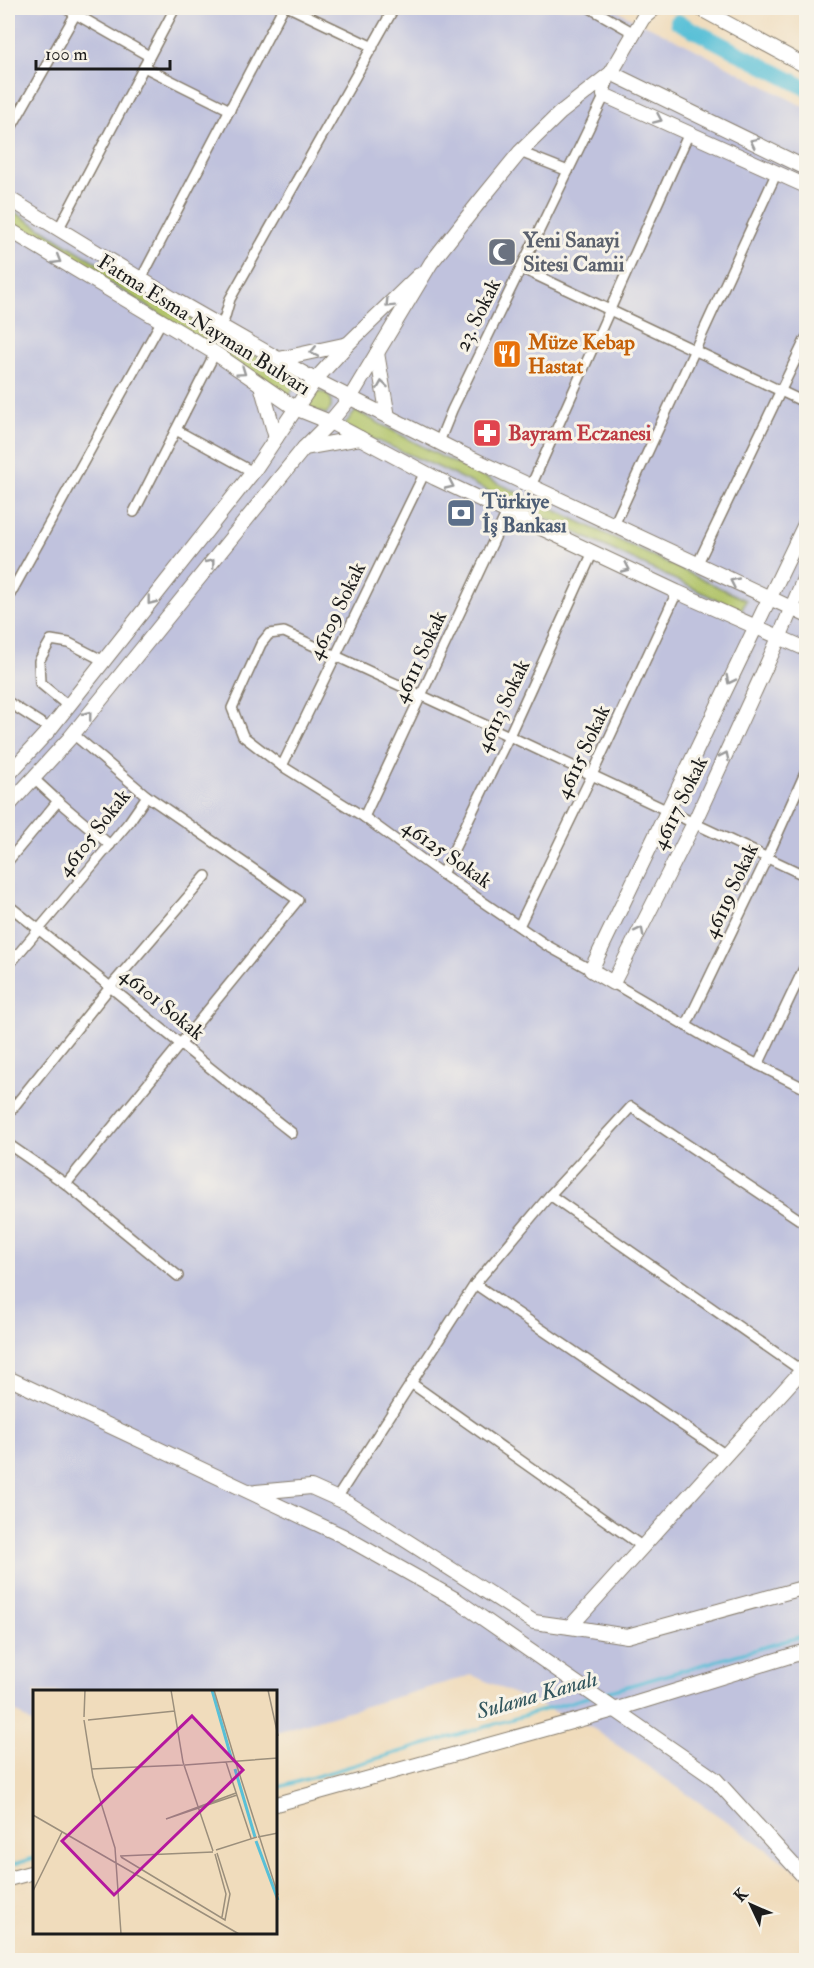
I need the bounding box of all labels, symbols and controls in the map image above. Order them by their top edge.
scale bar [36,33,170,71]
text: 100 m [45,43,88,66]
one-way arrow [651,111,662,123]
one-way arrow [749,138,760,150]
place label: Yeni Sanayi Sitesi Camii [522,227,625,278]
mosque icon: Yeni Sanayi Sitesi Camii [486,236,518,268]
street label: Fatma Esma Nayman Bulvarı [92,248,316,402]
one-way arrow [51,252,61,264]
street label: 23. Sokak [449,274,507,356]
one-way arrow [385,297,396,307]
place label: Müze Kebap Hastat [527,329,635,380]
restaurant icon: Müze Kebap Hastat [491,338,523,370]
one-way arrow [309,344,319,357]
one-way arrow [235,365,246,376]
one-way arrow [377,380,389,389]
pharmacy icon: Bayram Eczanesi [471,417,503,449]
place label: Bayram Eczanesi [508,420,652,447]
one-way arrow [443,477,454,489]
place label: Türkiye İş Bankası [481,488,567,539]
bank icon: Türkiye İş Bankası [445,497,477,529]
street label: 46109 Sokak [302,558,372,664]
one-way arrow [203,559,214,570]
one-way arrow [619,560,630,572]
one-way arrow [730,577,741,589]
one-way arrow [148,594,159,605]
street label: 46111 Sokak [387,606,453,708]
street label: 46113 Sokak [470,655,536,757]
one-way arrow [725,674,737,685]
street label: 46115 Sokak [549,701,617,803]
one-way arrow [81,711,92,722]
one-way arrow [718,751,730,762]
street label: 46117 Sokak [646,752,714,854]
street label: 46105 Sokak [51,784,137,882]
street label: 46125 Sokak [397,813,497,895]
street label: 46119 Sokak [697,839,765,943]
one-way arrow [632,926,644,937]
street label: 46101 Sokak [114,961,210,1047]
water label: Sulama Kanalı [472,1664,601,1726]
inset map [33,1690,278,1935]
north arrow [721,1875,781,1935]
text: K [730,1884,753,1906]

